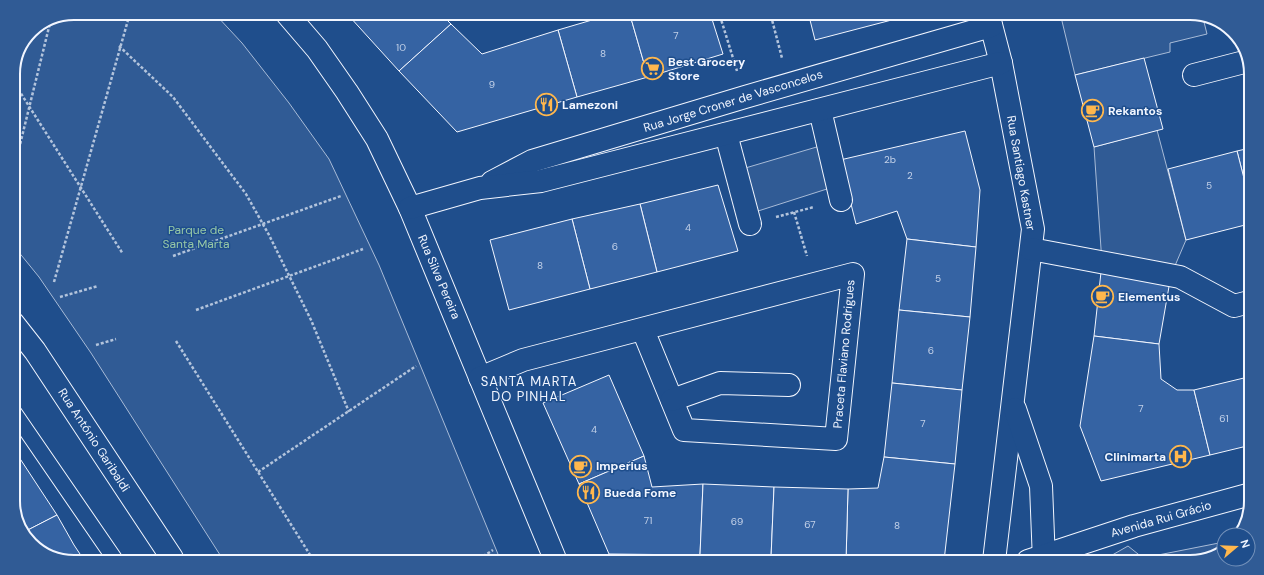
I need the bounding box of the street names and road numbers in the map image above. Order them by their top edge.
street label: Rua Jorge Croner de Vasconcelos [641,66,825,136]
street label: Rua Santiago Kastner [1003,114,1039,232]
street label: Rua Silva Pereira [414,232,464,322]
street label: Praceta Flaviano Rodrigues [830,279,858,429]
street label: Rua António Garibaldi [55,385,134,495]
street label: Avenida Rui Grácio [1109,497,1213,541]

